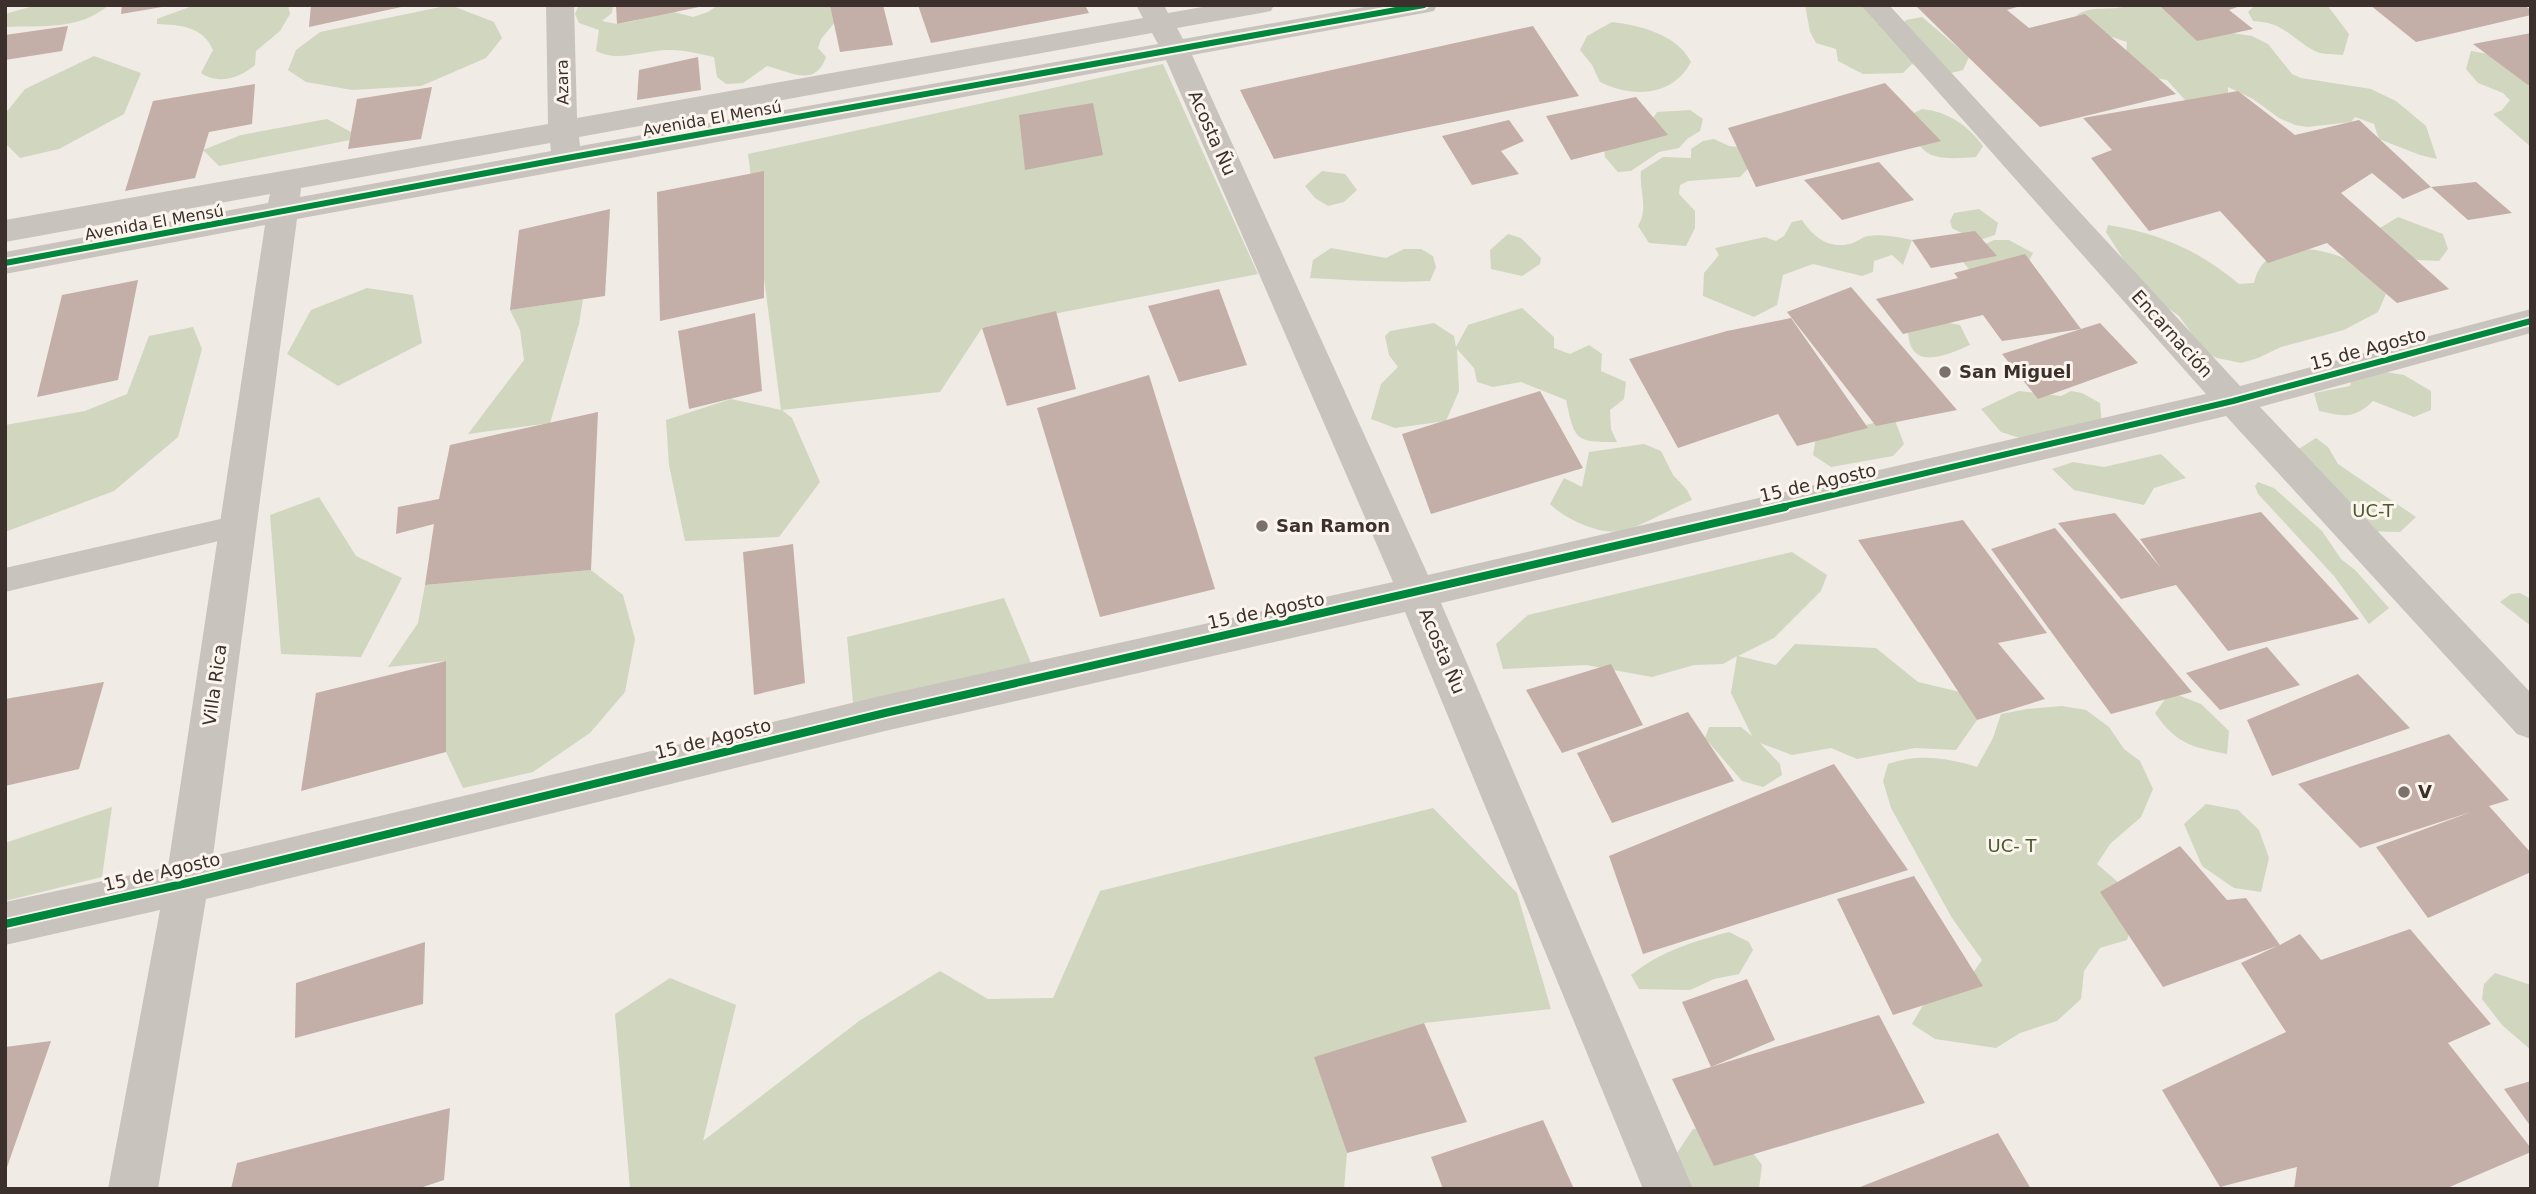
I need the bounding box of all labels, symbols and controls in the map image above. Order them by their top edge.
street label: Azara [553,59,572,105]
street label: Acosta Ñu [1184,87,1241,179]
street label: Avenida El Mensú [641,97,783,140]
street label: Avenida El Mensú [83,201,225,244]
street label: Encarnación [2128,286,2217,382]
street label: 15 de Agosto [2308,323,2428,374]
place label: San Miguel [1959,361,2071,382]
marker: San Miguel [1937,364,1953,380]
street label: 15 de Agosto [1758,459,1878,506]
park label: UC-T [2352,500,2395,521]
place label: San Ramon [1276,515,1390,536]
marker: San Ramon [1254,518,1270,534]
street label: 15 de Agosto [1205,588,1326,633]
street label: Acosta Ñu [1415,605,1470,697]
street label: Villa Rica [198,643,231,727]
street label: 15 de Agosto [653,714,773,763]
place label: V [2418,781,2432,802]
marker: V [2396,784,2412,800]
park label: UC- T [1988,835,2037,856]
street label: 15 de Agosto [102,848,222,895]

